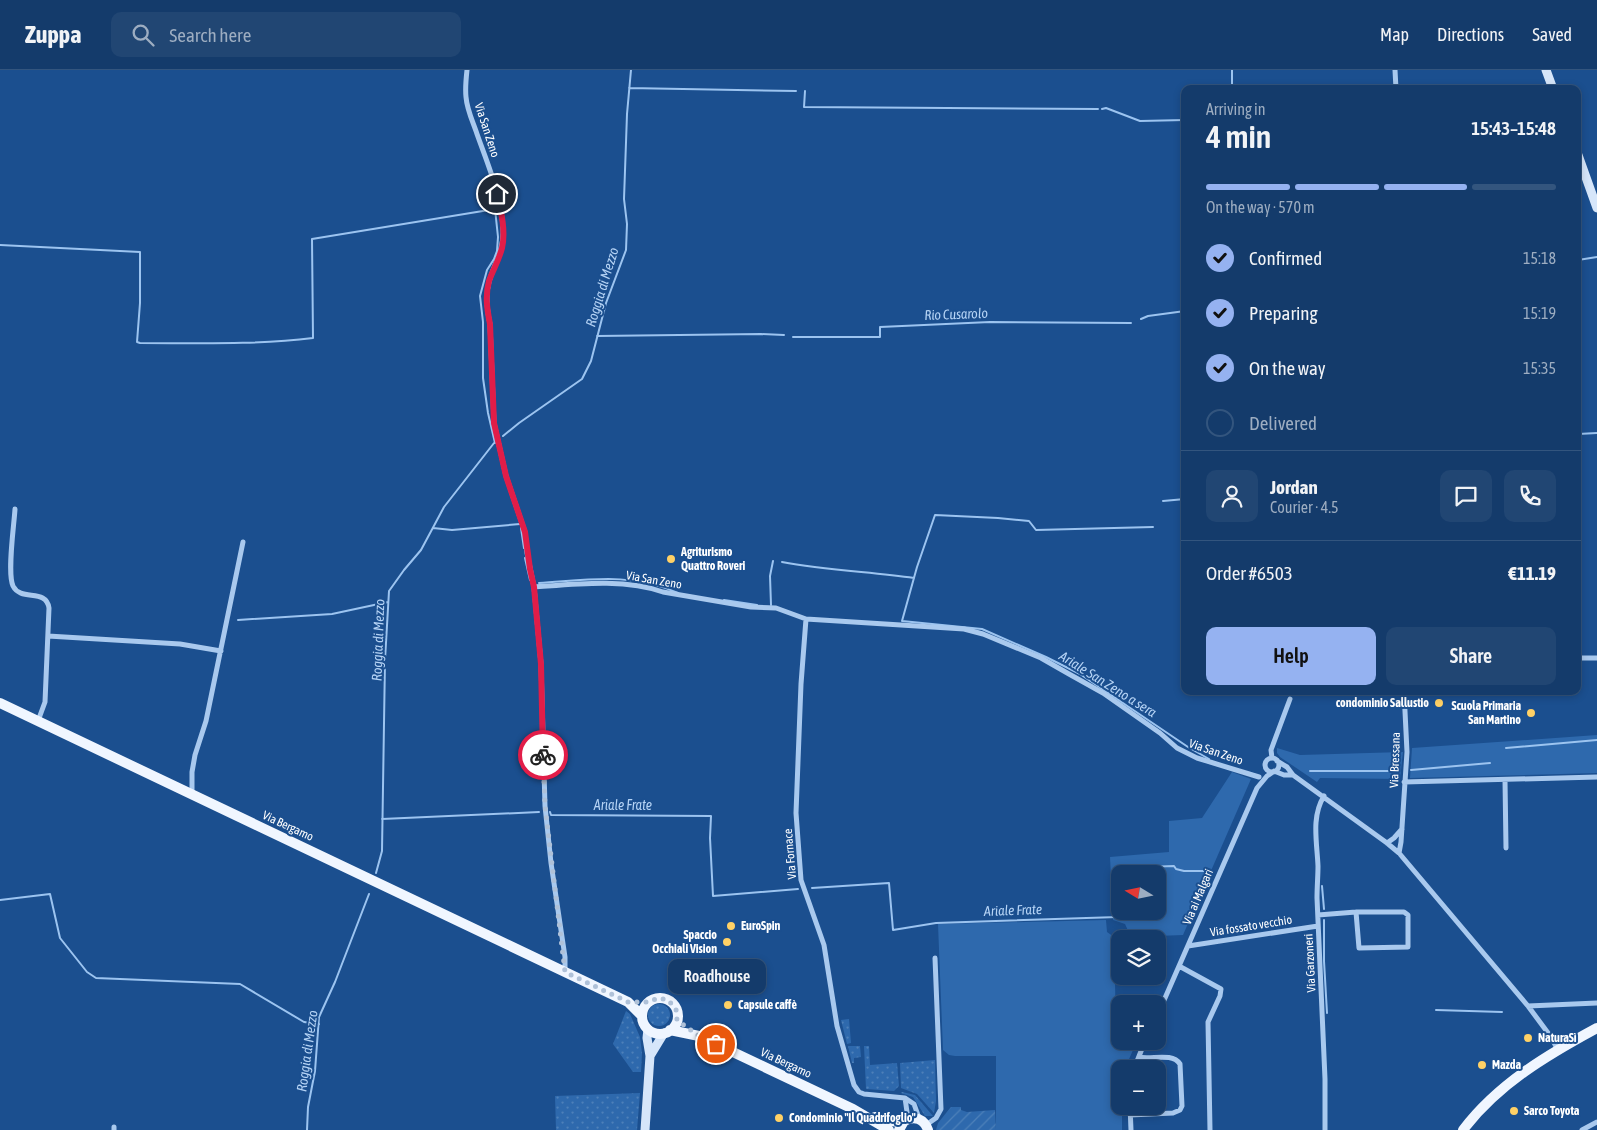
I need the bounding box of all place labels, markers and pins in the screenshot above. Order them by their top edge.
pin [476,173,518,215]
place label: Agriturismo Quattro Roveri [680,545,745,573]
marker: Agriturismo Quattro Roveri [665,553,677,565]
place label: condominio Sallustio [1336,696,1429,710]
marker: condominio Sallustio [1433,697,1445,709]
place label: Scuola Primaria San Martino [1451,699,1521,727]
marker: Scuola Primaria San Martino [1525,707,1537,719]
place label: EuroSpin [741,919,781,933]
marker: EuroSpin [725,920,737,932]
place label: Spaccio Occhiali Vision [652,928,717,956]
marker: Spaccio Occhiali Vision [721,936,733,948]
callout: Roadhouse [667,959,765,994]
place label: Capsule caffè [738,998,797,1012]
marker: Capsule caffè [722,999,734,1011]
pin [695,1023,737,1065]
place label: NaturaSì [1538,1031,1577,1045]
marker: NaturaSì [1522,1032,1534,1044]
place label: Mazda [1492,1058,1522,1072]
marker: Mazda [1476,1059,1488,1071]
place label: Sarco Toyota [1524,1104,1580,1118]
marker: Sarco Toyota [1508,1105,1520,1117]
place label: Condominio "Il Quadrifoglio" [789,1111,916,1125]
marker: Condominio "Il Quadrifoglio" [773,1112,785,1124]

